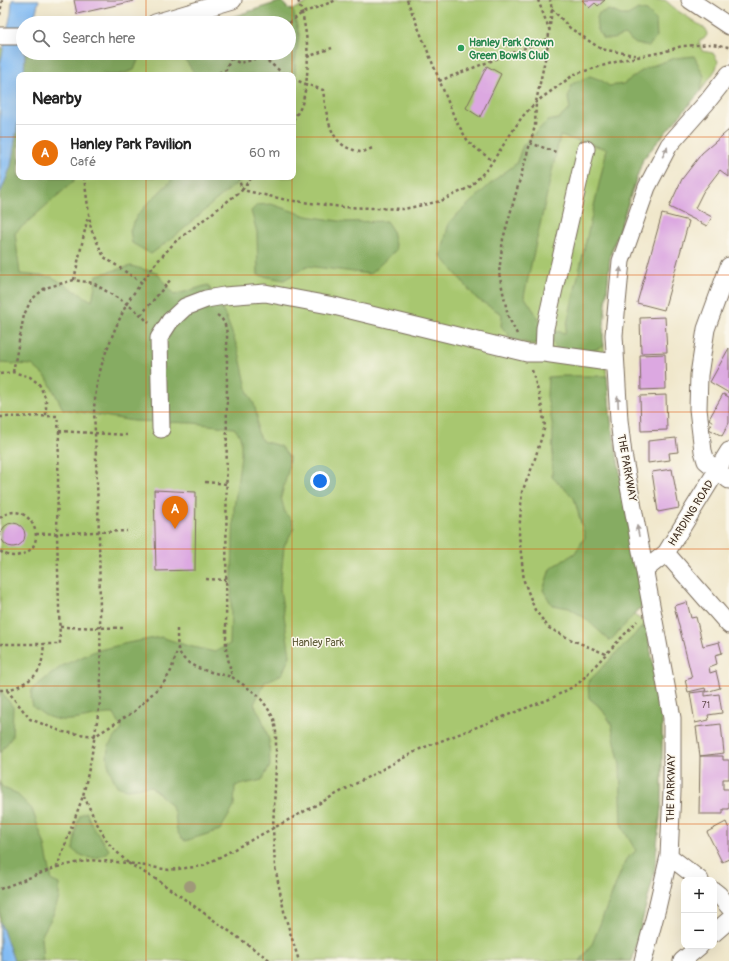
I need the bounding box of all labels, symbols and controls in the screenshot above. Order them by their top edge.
search box [16,16,296,60]
icon: search [30,27,52,49]
text: Search here [62,29,135,48]
place label: Hanley Park Crown Green Bowls Club [469,36,554,62]
marker: Hanley Park Crown Green Bowls Club [456,43,466,53]
text: Nearby [32,88,81,109]
text: Hanley Park Pavilion [70,135,191,154]
text: A [41,145,49,161]
text: 60 m [249,145,280,161]
one-way arrow [662,146,669,158]
text: Café [70,154,96,170]
one-way arrow [616,267,623,279]
one-way arrow [614,396,621,408]
street label: THE PARKWAY [615,433,639,503]
your location [310,471,330,491]
street label: HARDING ROAD [666,478,716,548]
pin: A [162,496,188,529]
one-way arrow [635,525,641,537]
park label: Hanley Park [292,636,345,649]
house number: 71 [702,700,710,711]
street label: THE PARKWAY [664,753,678,822]
map controls [681,877,717,949]
button: + [681,877,717,913]
button: − [681,913,717,949]

